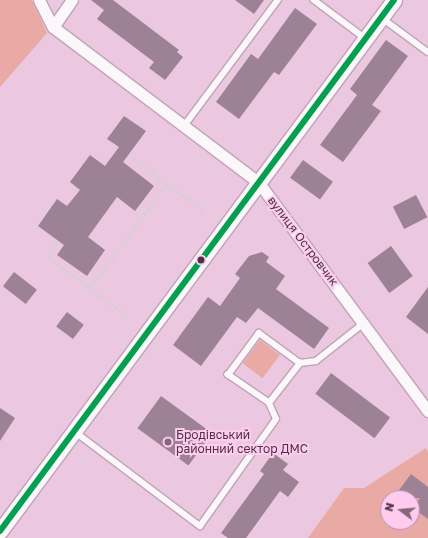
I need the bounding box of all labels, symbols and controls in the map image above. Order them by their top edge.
street label: вулиця Островчик [265,193,341,289]
unlabelled marker [196,255,206,265]
place label: Бродівський районний сектор ДМС [176,428,308,456]
marker: Бродівський районний сектор ДМС [163,437,173,447]
north arrow [380,490,420,530]
text: N [382,501,396,513]

